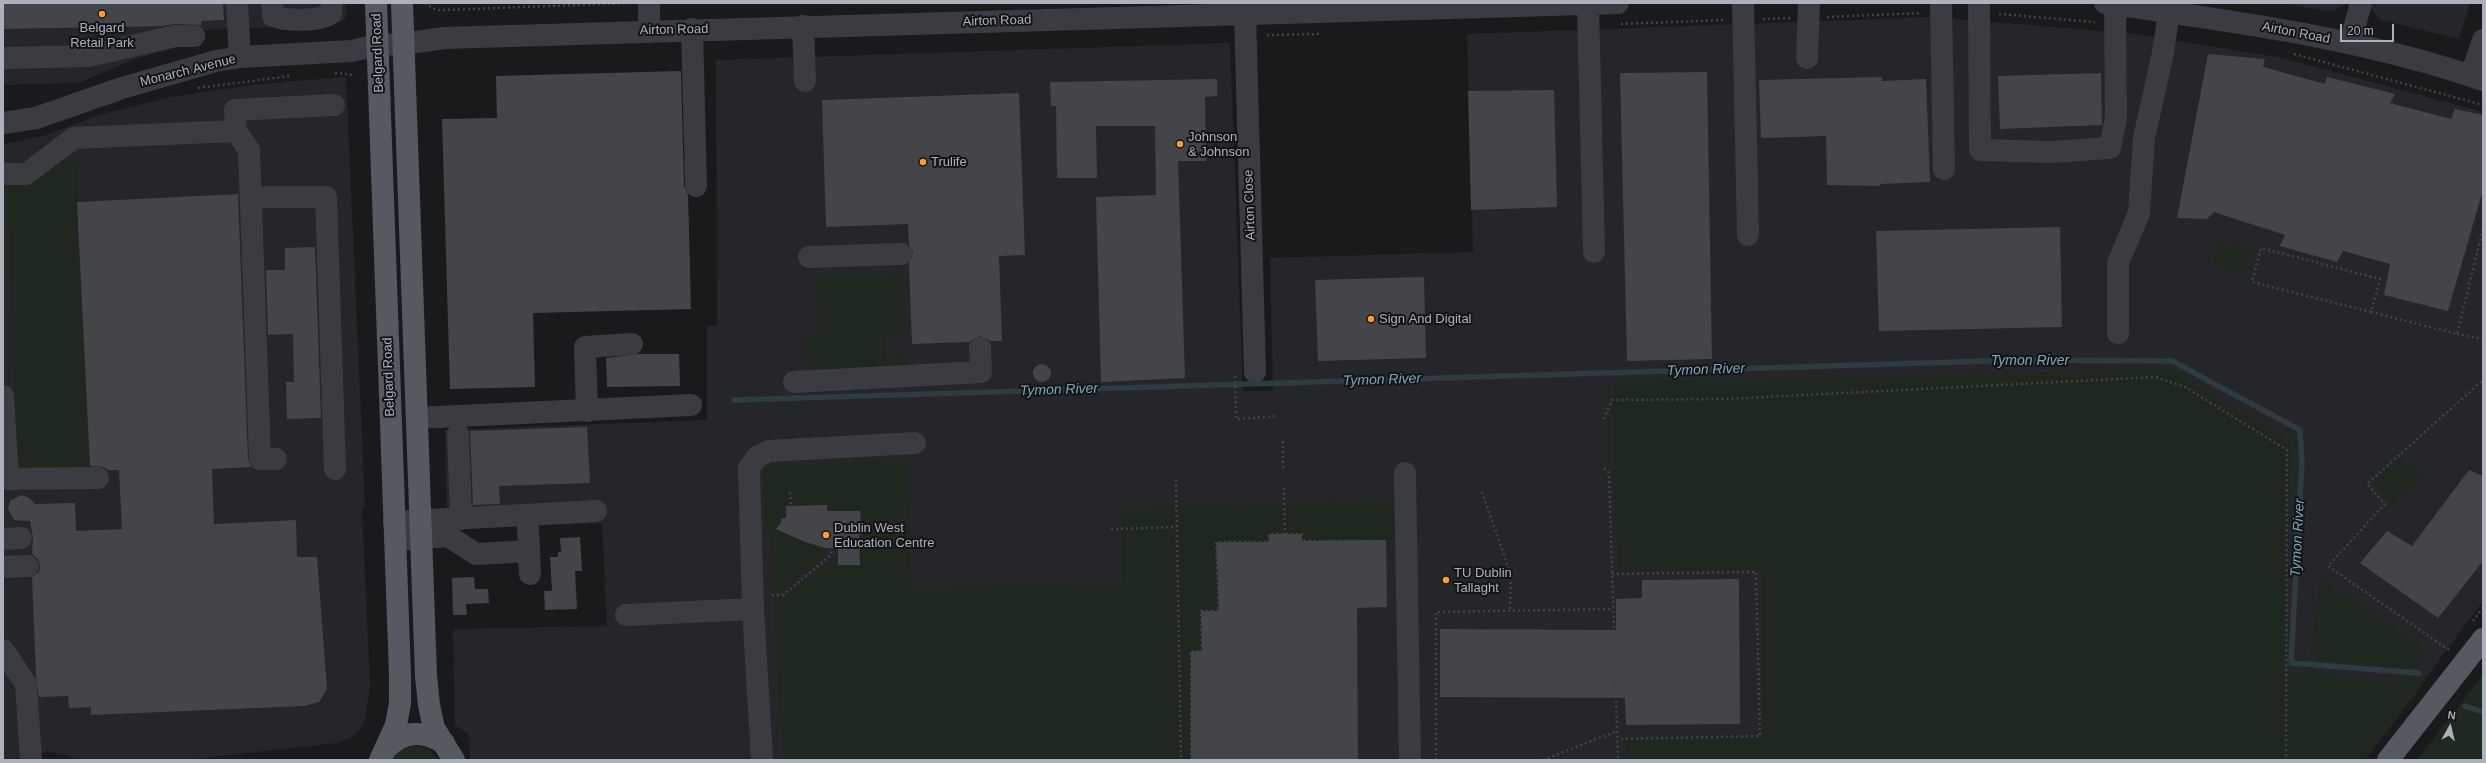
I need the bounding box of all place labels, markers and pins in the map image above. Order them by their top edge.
marker: Belgard Retail Park [97,9,107,19]
place label: Belgard Retail Park [70,20,134,51]
place label: Johnson & Johnson [1188,129,1249,160]
marker: Johnson & Johnson [1175,139,1185,149]
place label: Trulife [931,154,967,170]
marker: Trulife [918,157,928,167]
place label: Sign And Digital [1379,311,1471,327]
marker: Sign And Digital [1366,314,1376,324]
place label: Dublin West Education Centre [834,520,934,551]
marker: Dublin West Education Centre [821,530,831,540]
place label: TU Dublin Tallaght [1454,565,1512,596]
marker: TU Dublin Tallaght [1441,575,1451,585]

